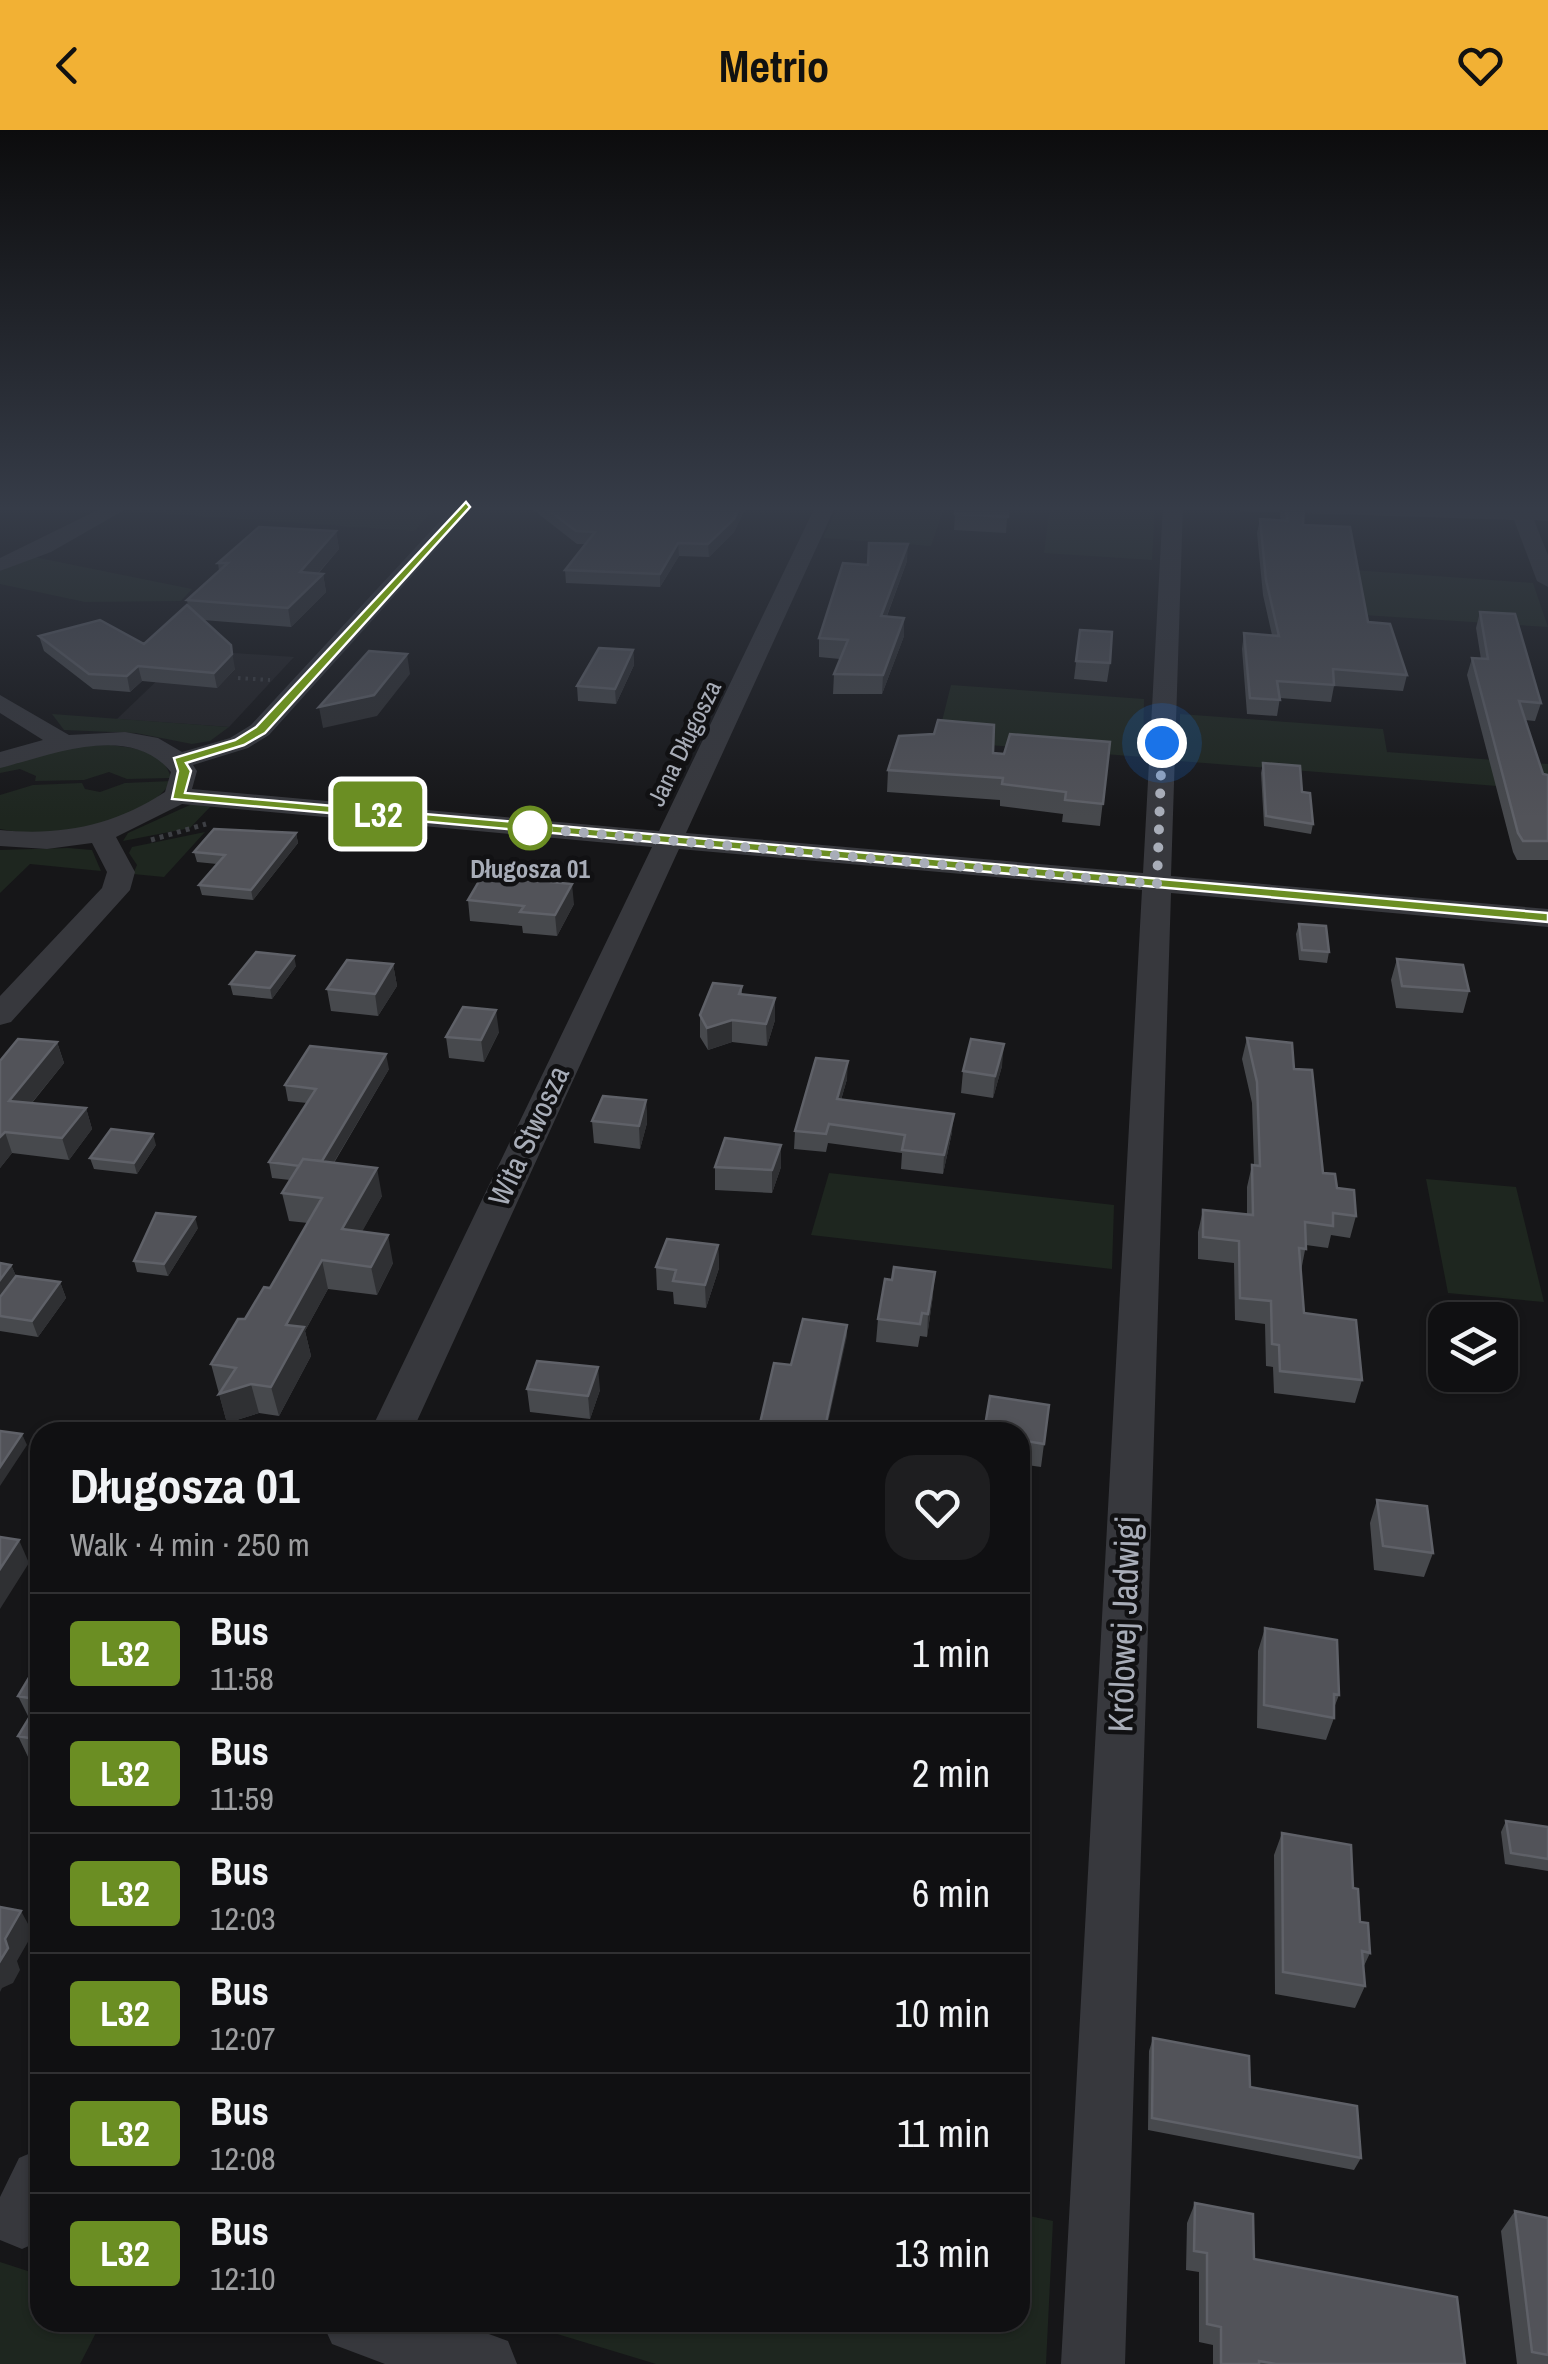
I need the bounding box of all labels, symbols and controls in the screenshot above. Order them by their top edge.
text: Metrio [719,35,829,96]
icon: back [40,38,95,93]
icon: heart [1453,38,1508,93]
street label: Jana Długosza [639,674,729,811]
your location [1137,718,1187,768]
line badge: L32 [320,782,436,846]
text: L32 [353,791,403,838]
marker: Długosza 01 [509,807,551,849]
place label: Długosza 01 [470,852,590,886]
street label: Wita Stwosza [478,1059,578,1212]
map controls [1428,1302,1518,1392]
button: layers [1428,1302,1518,1392]
text: Długosza 01 [70,1453,300,1518]
button: heart [885,1455,990,1560]
street label: Królowej Jadwigi [1096,1515,1151,1733]
text: Walk · 4 min · 250 m [70,1523,310,1566]
text: Bus [210,1606,269,1657]
text: 1 min [912,1628,990,1679]
text: L32 [100,1630,150,1677]
text: 11:58 [210,1657,274,1700]
text: Bus [210,1726,269,1777]
text: 2 min [912,1748,990,1799]
text: L32 [100,1750,150,1797]
text: 11:59 [210,1777,274,1820]
text: Bus [210,1846,269,1897]
text: 6 min [912,1868,990,1919]
text: L32 [100,1870,150,1917]
text: 12:03 [210,1897,276,1940]
text: Bus [210,1966,269,2017]
text: 10 min [895,1988,990,2039]
text: L32 [100,1990,150,2037]
text: 12:07 [210,2017,276,2060]
text: Bus [210,2086,269,2137]
text: 11 min [897,2108,990,2159]
text: L32 [100,2110,150,2157]
text: 12:08 [210,2137,276,2180]
text: Bus [210,2206,269,2257]
text: 13 min [895,2228,990,2279]
text: L32 [100,2230,150,2277]
text: 12:10 [210,2257,276,2300]

